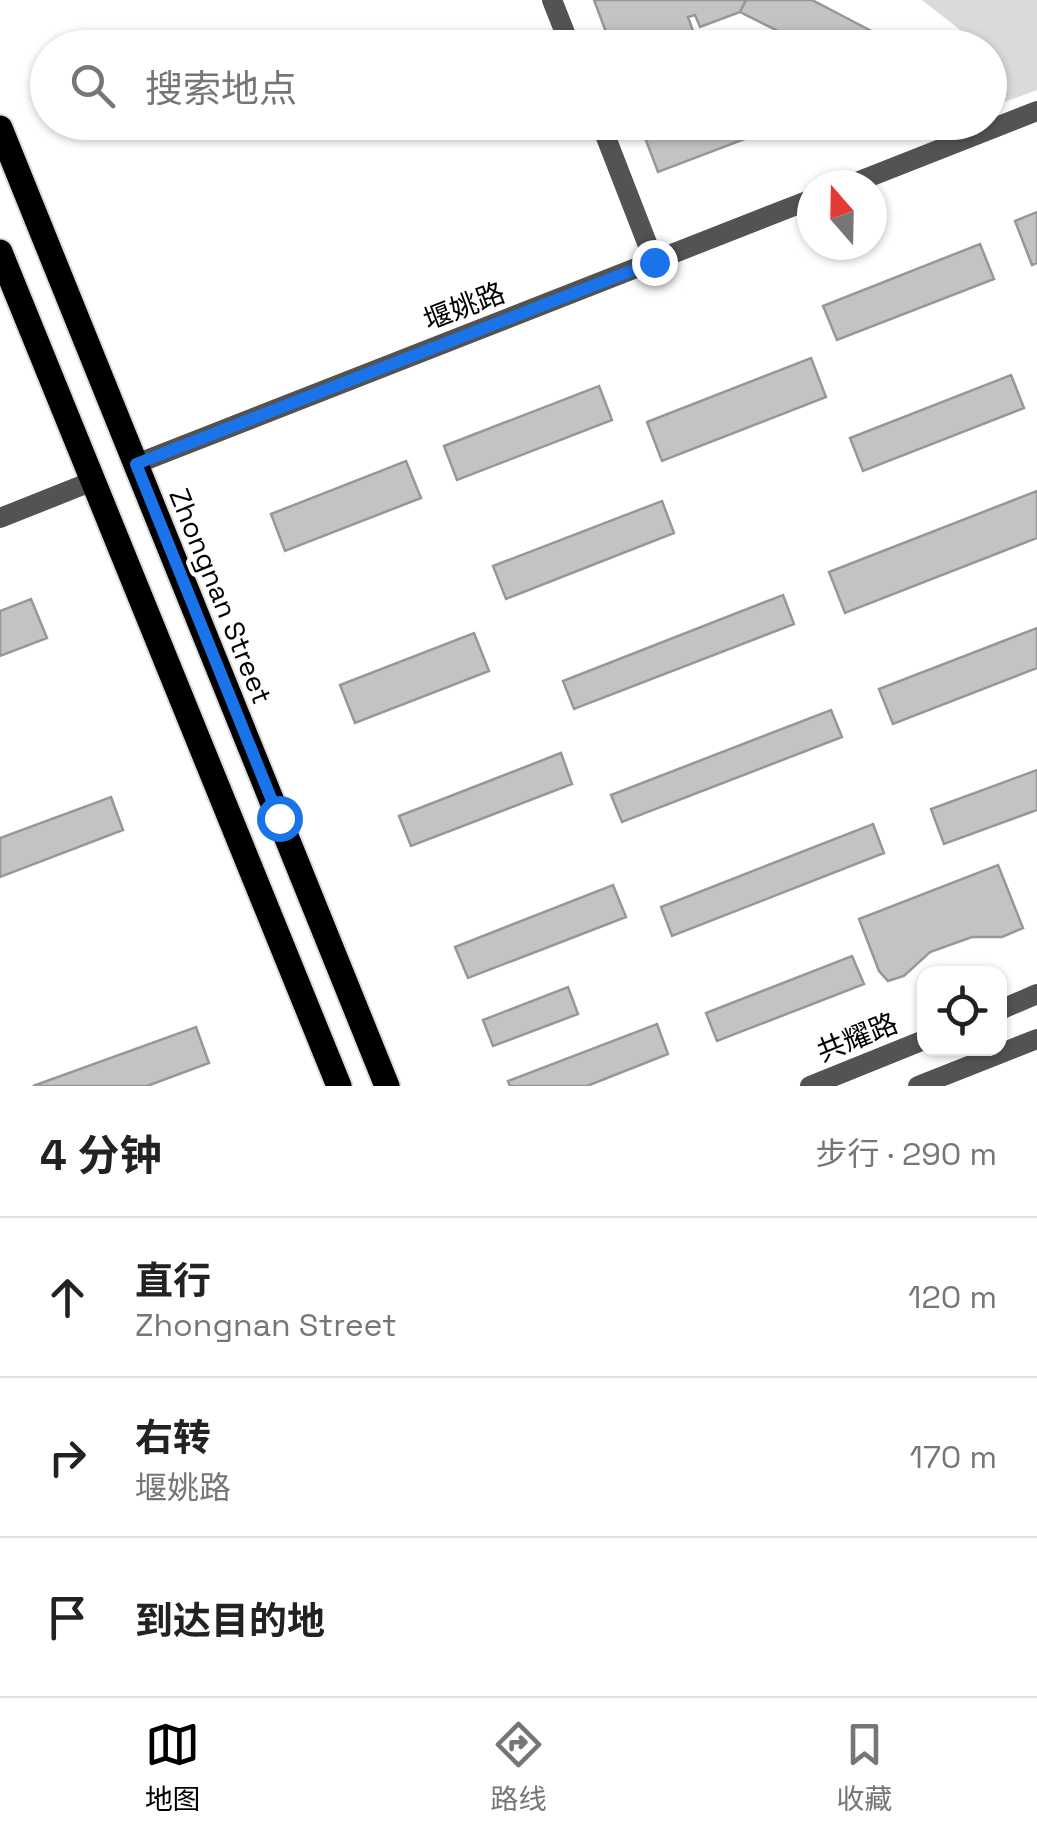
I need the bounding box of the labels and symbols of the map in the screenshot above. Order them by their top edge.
north arrow [797,170,887,260]
route end [632,240,678,286]
street label: 堰姚路 [418,274,510,338]
street label: Zhongnan Street [161,483,281,709]
route start [257,796,303,842]
street label: 共耀路 [811,1005,903,1069]

